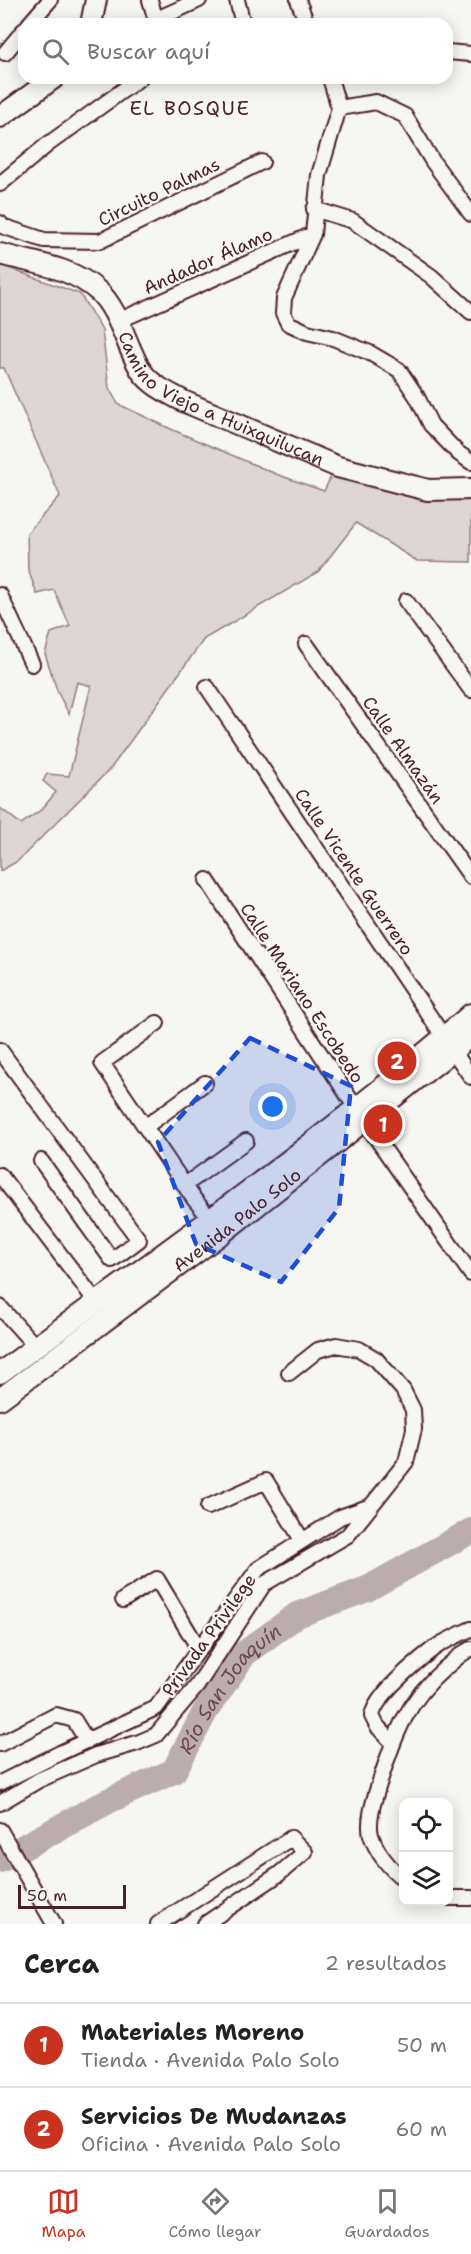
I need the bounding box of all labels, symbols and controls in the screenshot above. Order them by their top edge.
search box [18,18,453,84]
icon: search [39,35,72,68]
text: Buscar aquí [87,37,210,66]
district label: EL BOSQUE [130,95,250,121]
street label: Circuito Palmas [94,152,224,232]
street label: Andador Álamo [140,222,276,300]
street label: Camino Viejo a Huixquilucan [112,328,327,472]
street label: Calle Almazán [357,691,449,809]
street label: Calle Vicente Guerrero [289,784,419,960]
street label: Calle Mariano Escobedo [235,898,369,1088]
pin: 2 [378,1038,416,1084]
your location [258,1092,287,1121]
pin: 1 [364,1102,403,1146]
street label: Avenida Palo Solo [168,1163,306,1278]
street label: Privada Privilege [156,1569,262,1701]
water label: Río San Joaquín [172,1618,286,1758]
map controls [399,1798,453,1906]
button: locate [399,1798,453,1852]
button: layers [399,1852,453,1906]
scale bar [18,1882,126,1910]
text: 50 m [27,1885,67,1906]
text: Cerca [24,1946,99,1981]
text: 2 resultados [325,1950,447,1976]
text: Materiales Moreno [81,2018,304,2047]
text: 1 [39,2032,48,2058]
text: 50 m [397,2032,447,2058]
text: Tienda · Avenida Palo Solo [81,2047,340,2073]
text: Servicios De Mudanzas [81,2102,347,2131]
text: 2 [37,2116,51,2142]
text: 60 m [395,2116,447,2142]
text: Oficina · Avenida Palo Solo [81,2131,341,2157]
tab: Mapa [41,2185,86,2242]
tab: Cómo llegar [168,2185,262,2242]
tab: Guardados [344,2185,430,2242]

